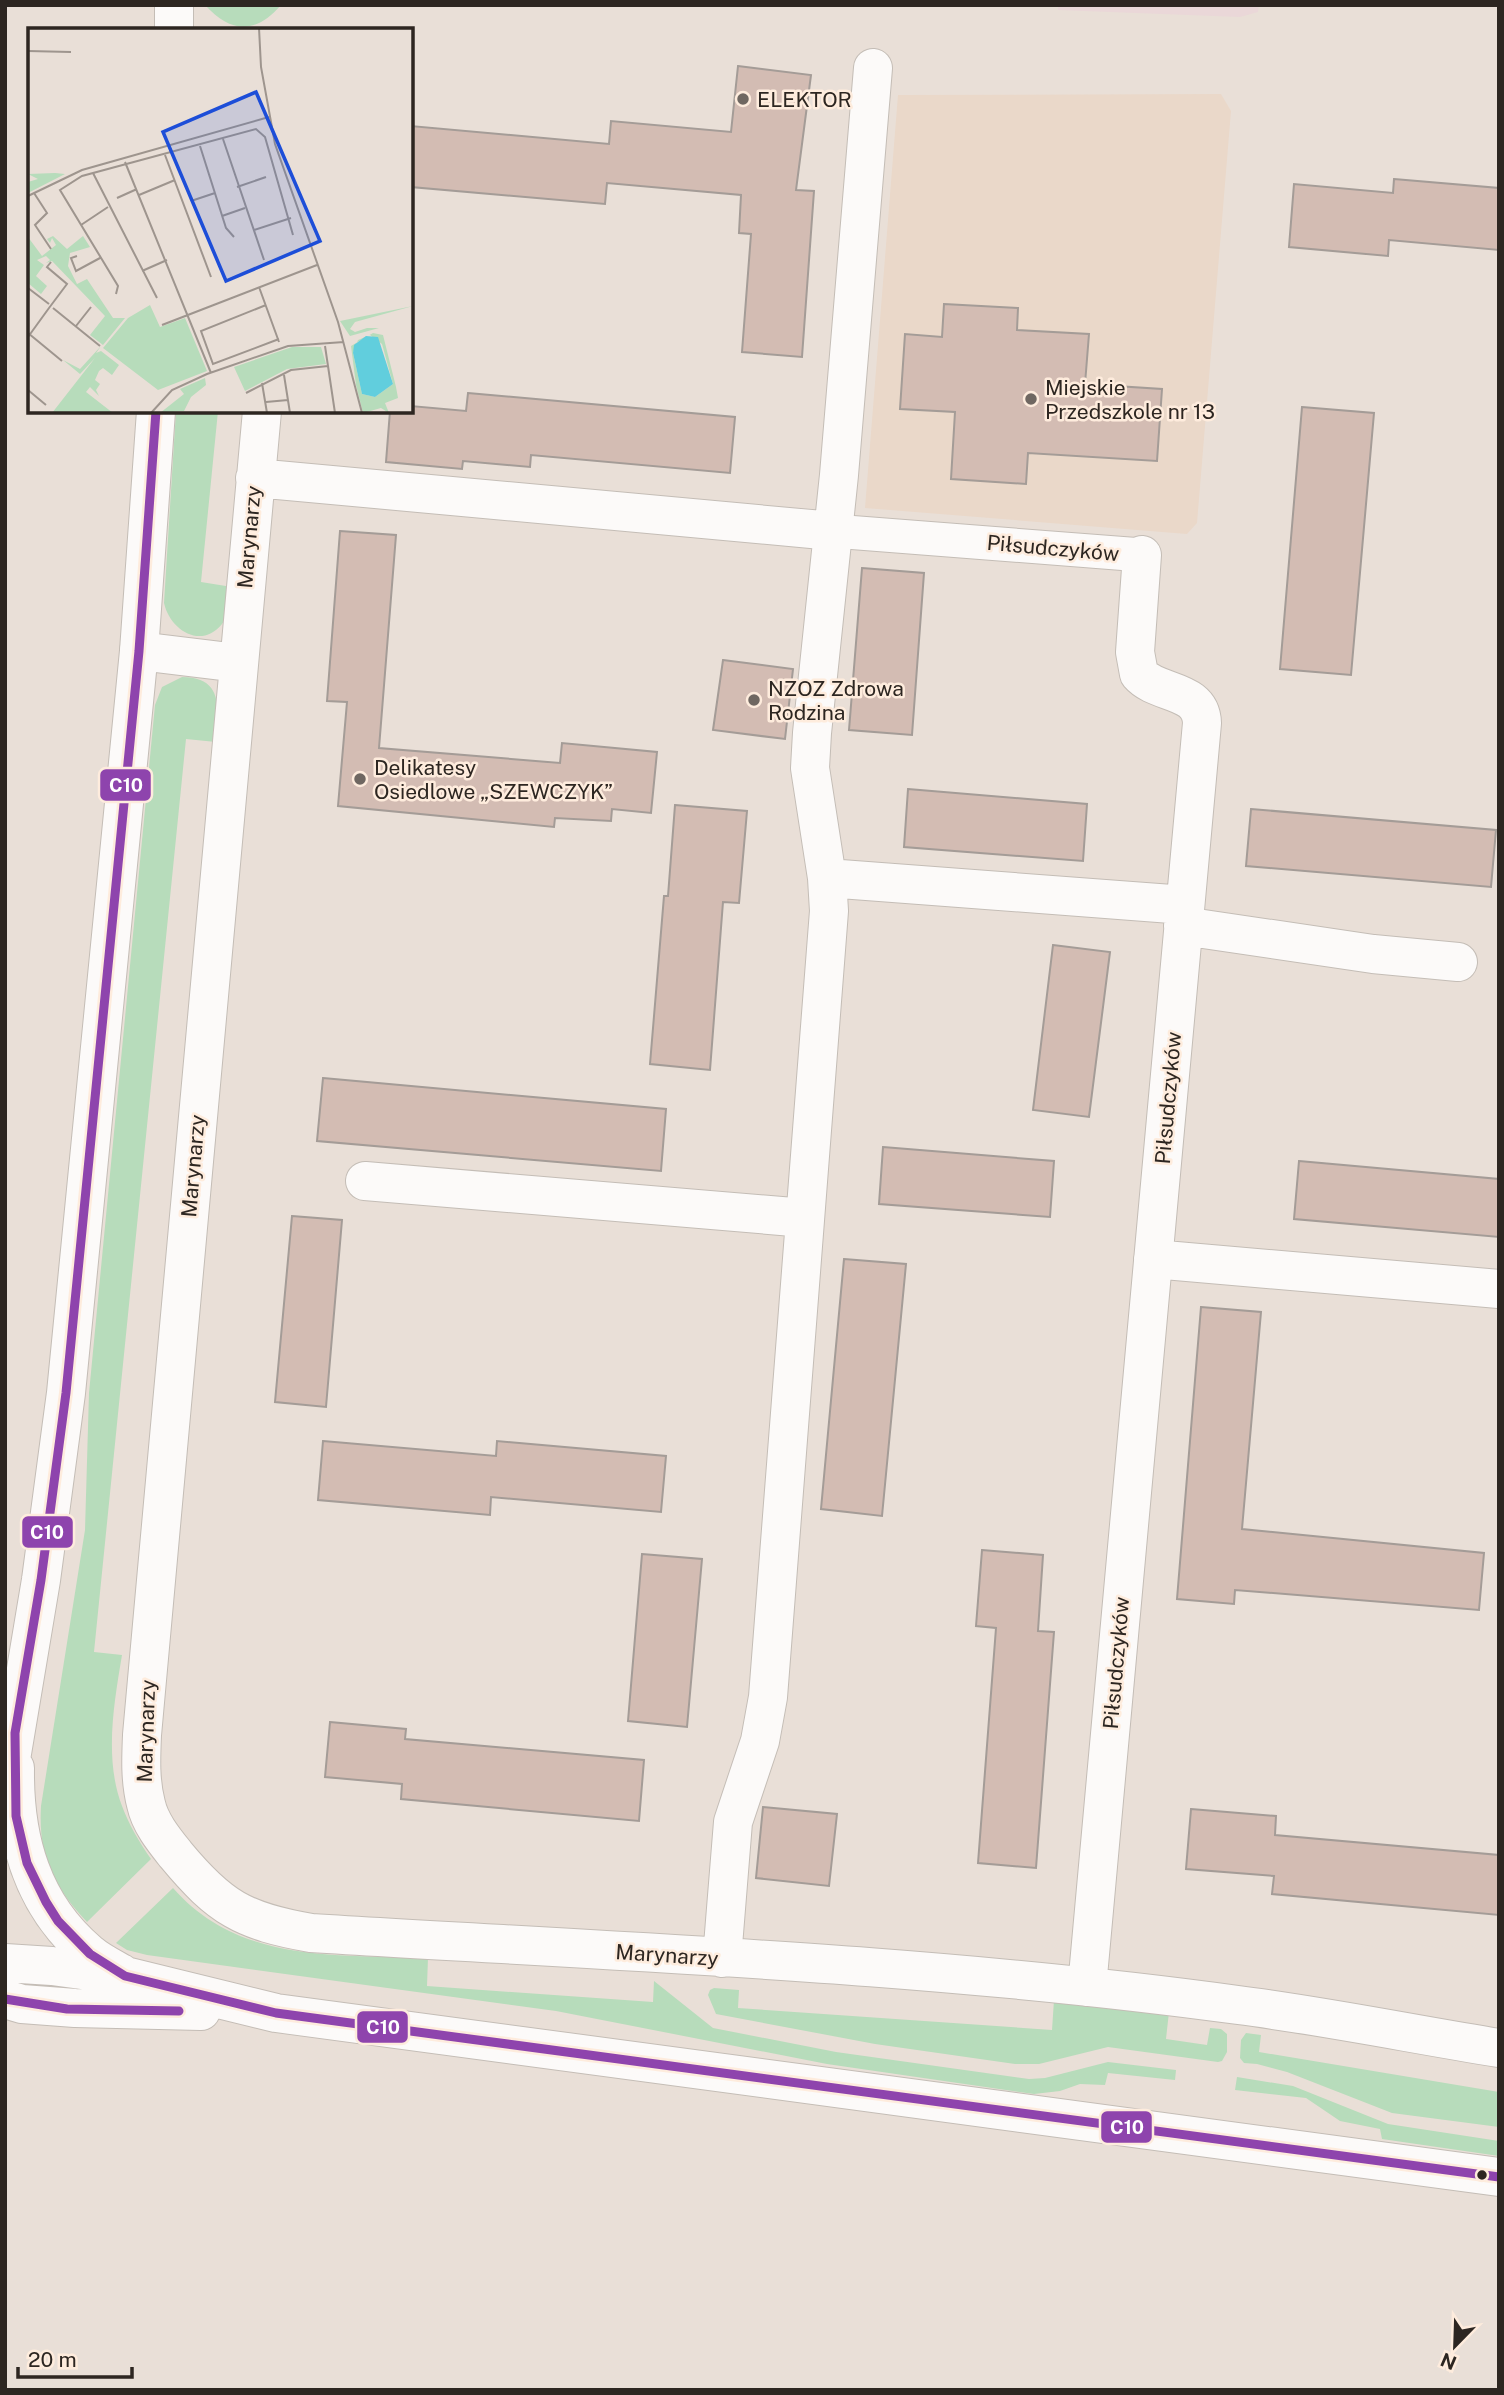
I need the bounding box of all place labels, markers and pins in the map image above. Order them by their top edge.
place label: ELEKTOR [757,87,852,112]
marker: ELEKTOR [735,91,751,107]
place label: Miejskie Przedszkole nr 13 [1045,375,1215,424]
marker: Miejskie Przedszkole nr 13 [1023,391,1039,407]
place label: NZOZ Zdrowa Rodzina [768,676,904,725]
marker: NZOZ Zdrowa Rodzina [746,692,762,708]
place label: Delikatesy Osiedlowe „SZEWCZYK” [374,755,613,804]
marker: Delikatesy Osiedlowe „SZEWCZYK” [352,771,368,787]
unlabelled marker [1475,2168,1489,2182]

